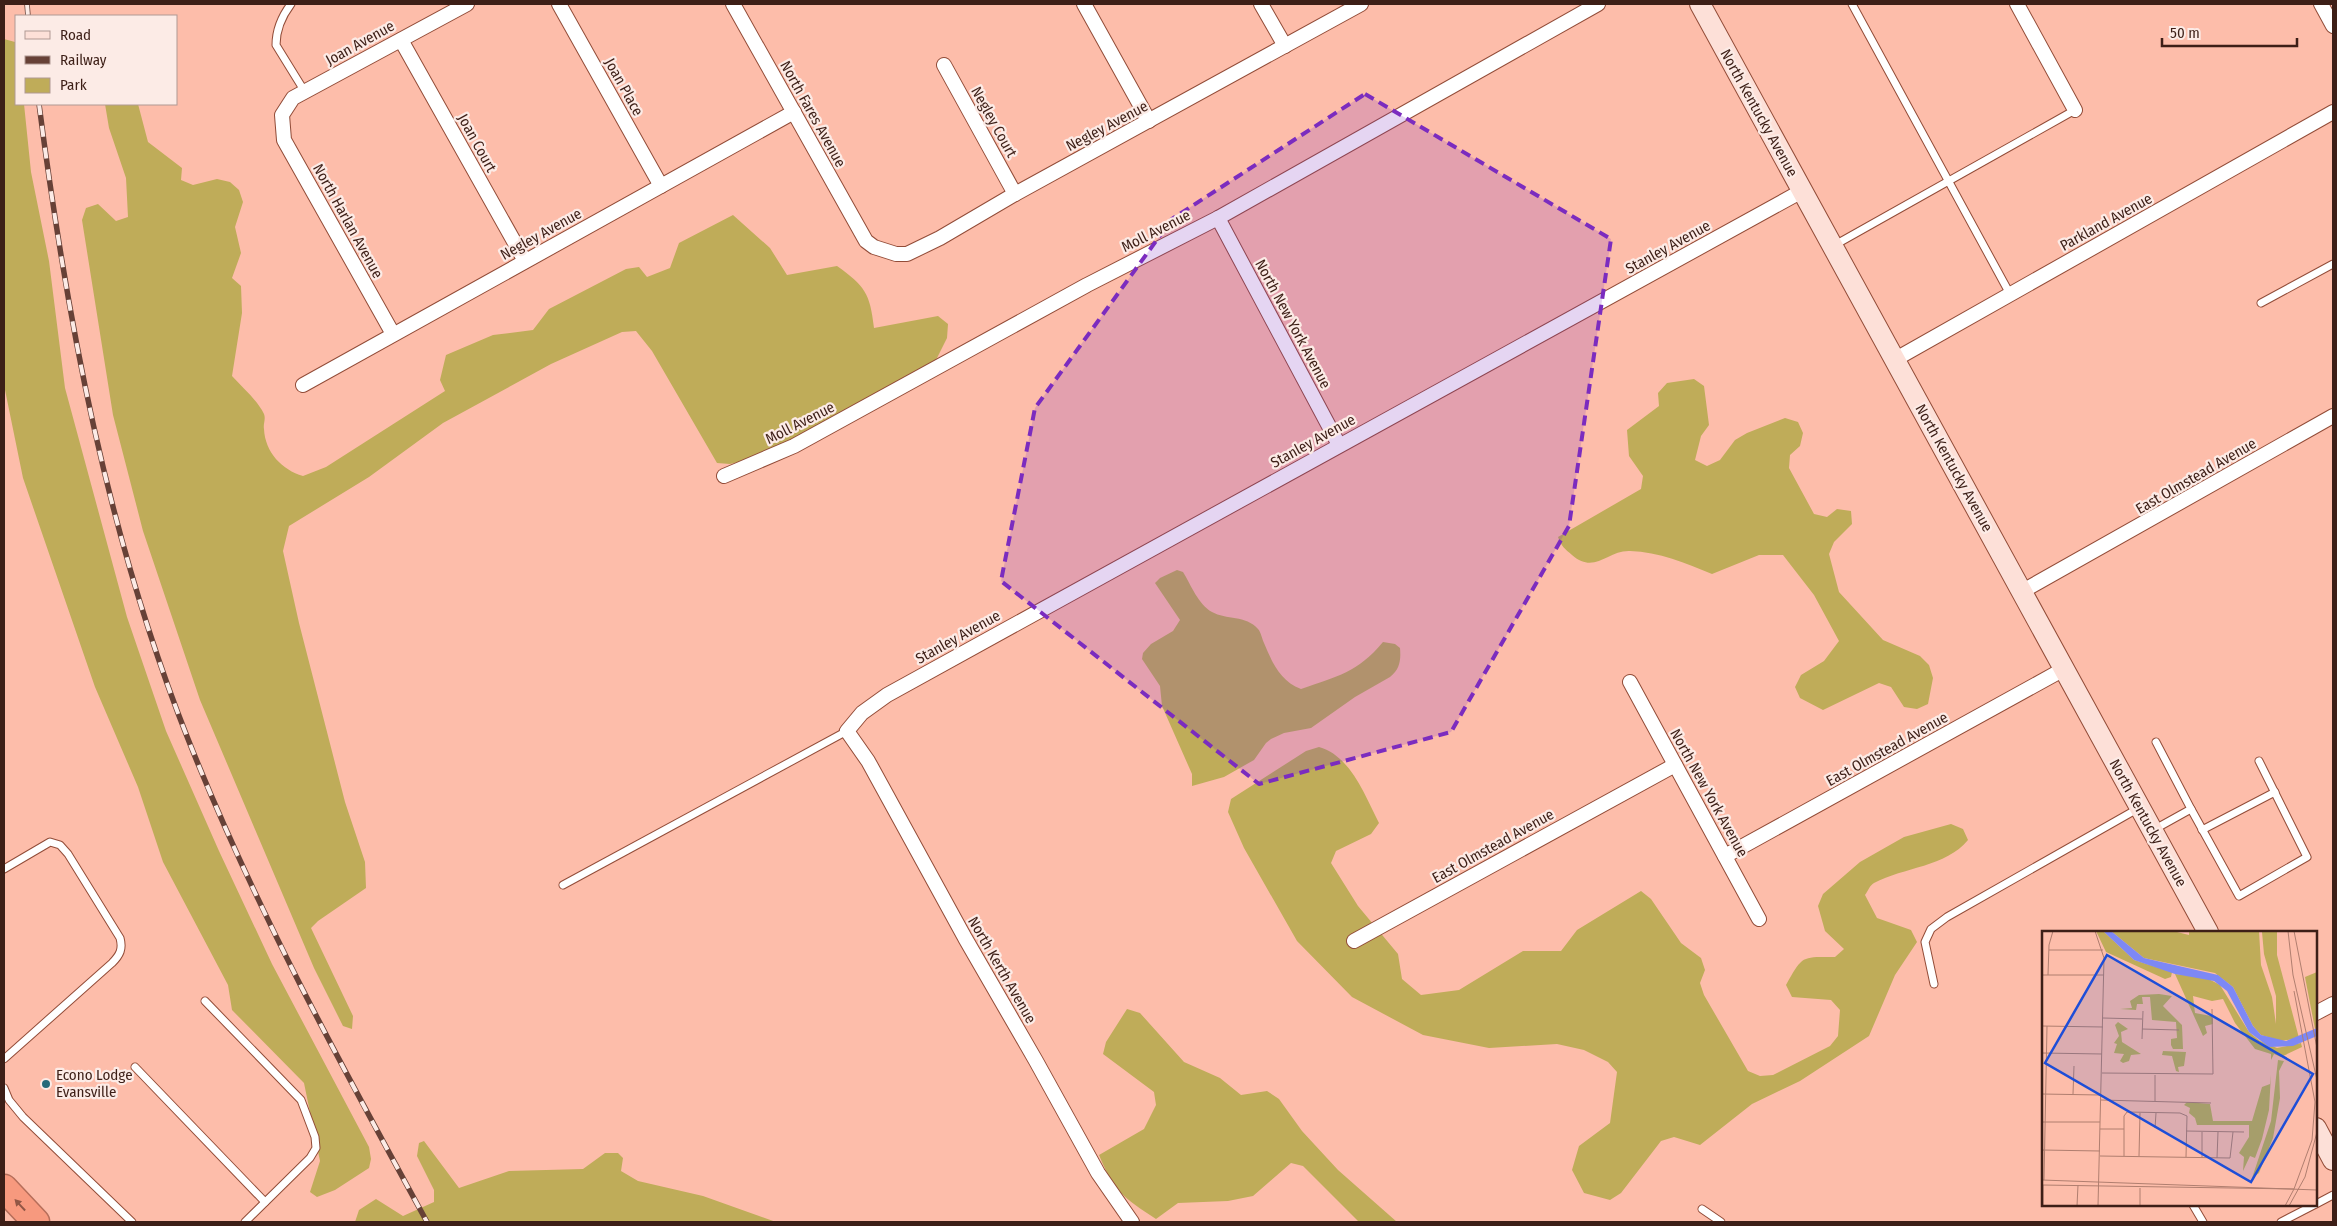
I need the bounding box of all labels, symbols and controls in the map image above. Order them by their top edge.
legend [15,15,178,105]
scale bar [2162,15,2297,47]
street label: Joan Avenue [323,17,397,69]
text: 50 m [2170,24,2200,42]
text: Road [60,26,91,44]
street label: North Kentucky Avenue [1716,46,1802,180]
text: Railway [60,51,107,69]
street label: Joan Place [601,55,647,119]
street label: North Fares Avenue [776,58,850,170]
text: Park [60,76,87,94]
street label: Negley Court [967,83,1021,161]
street label: Negley Avenue [1063,97,1151,155]
street label: Joan Court [454,111,500,175]
street label: North Harlan Avenue [309,161,387,281]
street label: Parkland Avenue [2057,189,2155,255]
street label: Negley Avenue [497,204,585,264]
street label: Moll Avenue [1118,206,1194,256]
street label: Stanley Avenue [1623,216,1713,278]
street label: North New York Avenue [1251,256,1335,392]
street label: Moll Avenue [762,398,838,448]
street label: North Kentucky Avenue [1911,401,1997,535]
street label: Stanley Avenue [1268,410,1358,472]
street label: East Olmstead Avenue [2133,434,2259,518]
street label: Stanley Avenue [913,606,1003,668]
street label: East Olmstead Avenue [1823,708,1951,790]
street label: North New York Avenue [1666,726,1752,860]
street label: North Kentucky Avenue [2105,756,2191,890]
street label: East Olmstead Avenue [1429,805,1557,887]
street label: North Kerth Avenue [964,913,1040,1027]
inset map [2042,931,2317,1206]
place label: Econo Lodge Evansville [56,1066,133,1101]
marker: Econo Lodge Evansville [40,1078,52,1090]
one-way arrow [14,1199,26,1211]

